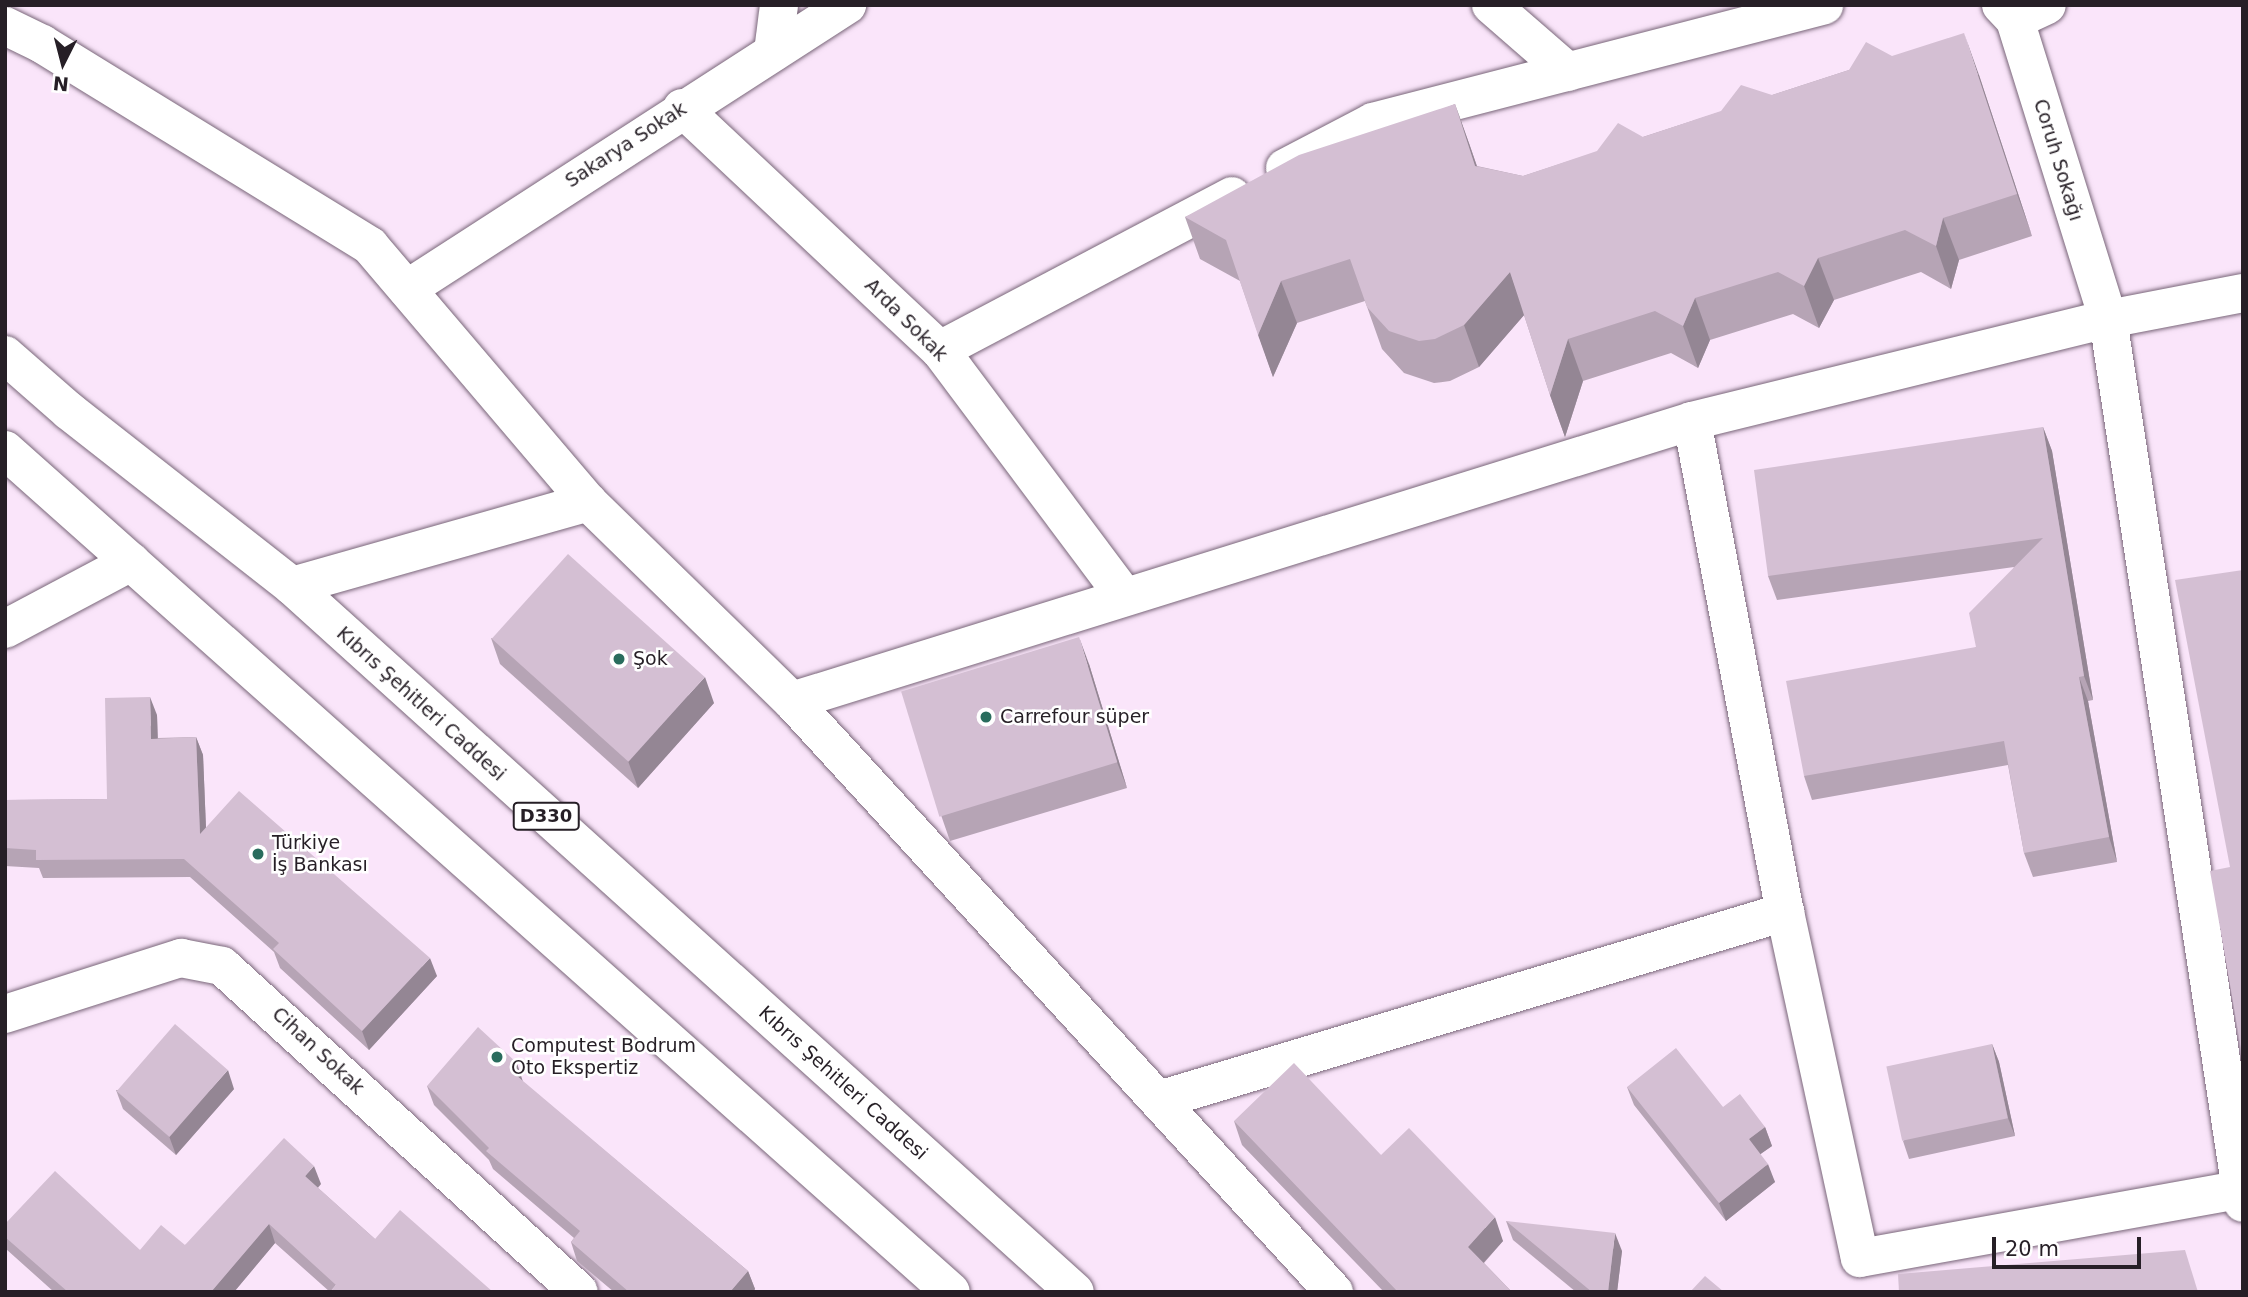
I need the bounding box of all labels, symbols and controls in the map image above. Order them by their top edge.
north arrow [28,28,98,98]
text: N [52,72,70,96]
street label: Coruh Sokağı [2029,96,2087,224]
street label: Sakarya Sokak [561,97,691,193]
street label: Arda Sokak [860,274,952,366]
street label: Kıbrıs Şehitleri Caddesi [332,622,510,786]
place label: Şok [633,648,668,670]
marker: Şok [611,651,627,667]
place label: Carrefour süper [1000,706,1149,728]
marker: Carrefour süper [978,709,994,725]
road number: D330 [511,802,581,830]
place label: Türkiye İş Bankası [272,832,368,876]
marker: Türkiye İş Bankası [250,846,266,862]
street label: Kıbrıs Şehitleri Caddesi [754,1001,932,1165]
street label: Cihan Sokak [267,1003,369,1099]
place label: Computest Bodrum Oto Ekspertiz [511,1035,696,1079]
marker: Computest Bodrum Oto Ekspertiz [489,1049,505,1065]
scale bar [1996,1224,2145,1268]
text: 20 m [2005,1237,2059,1261]

